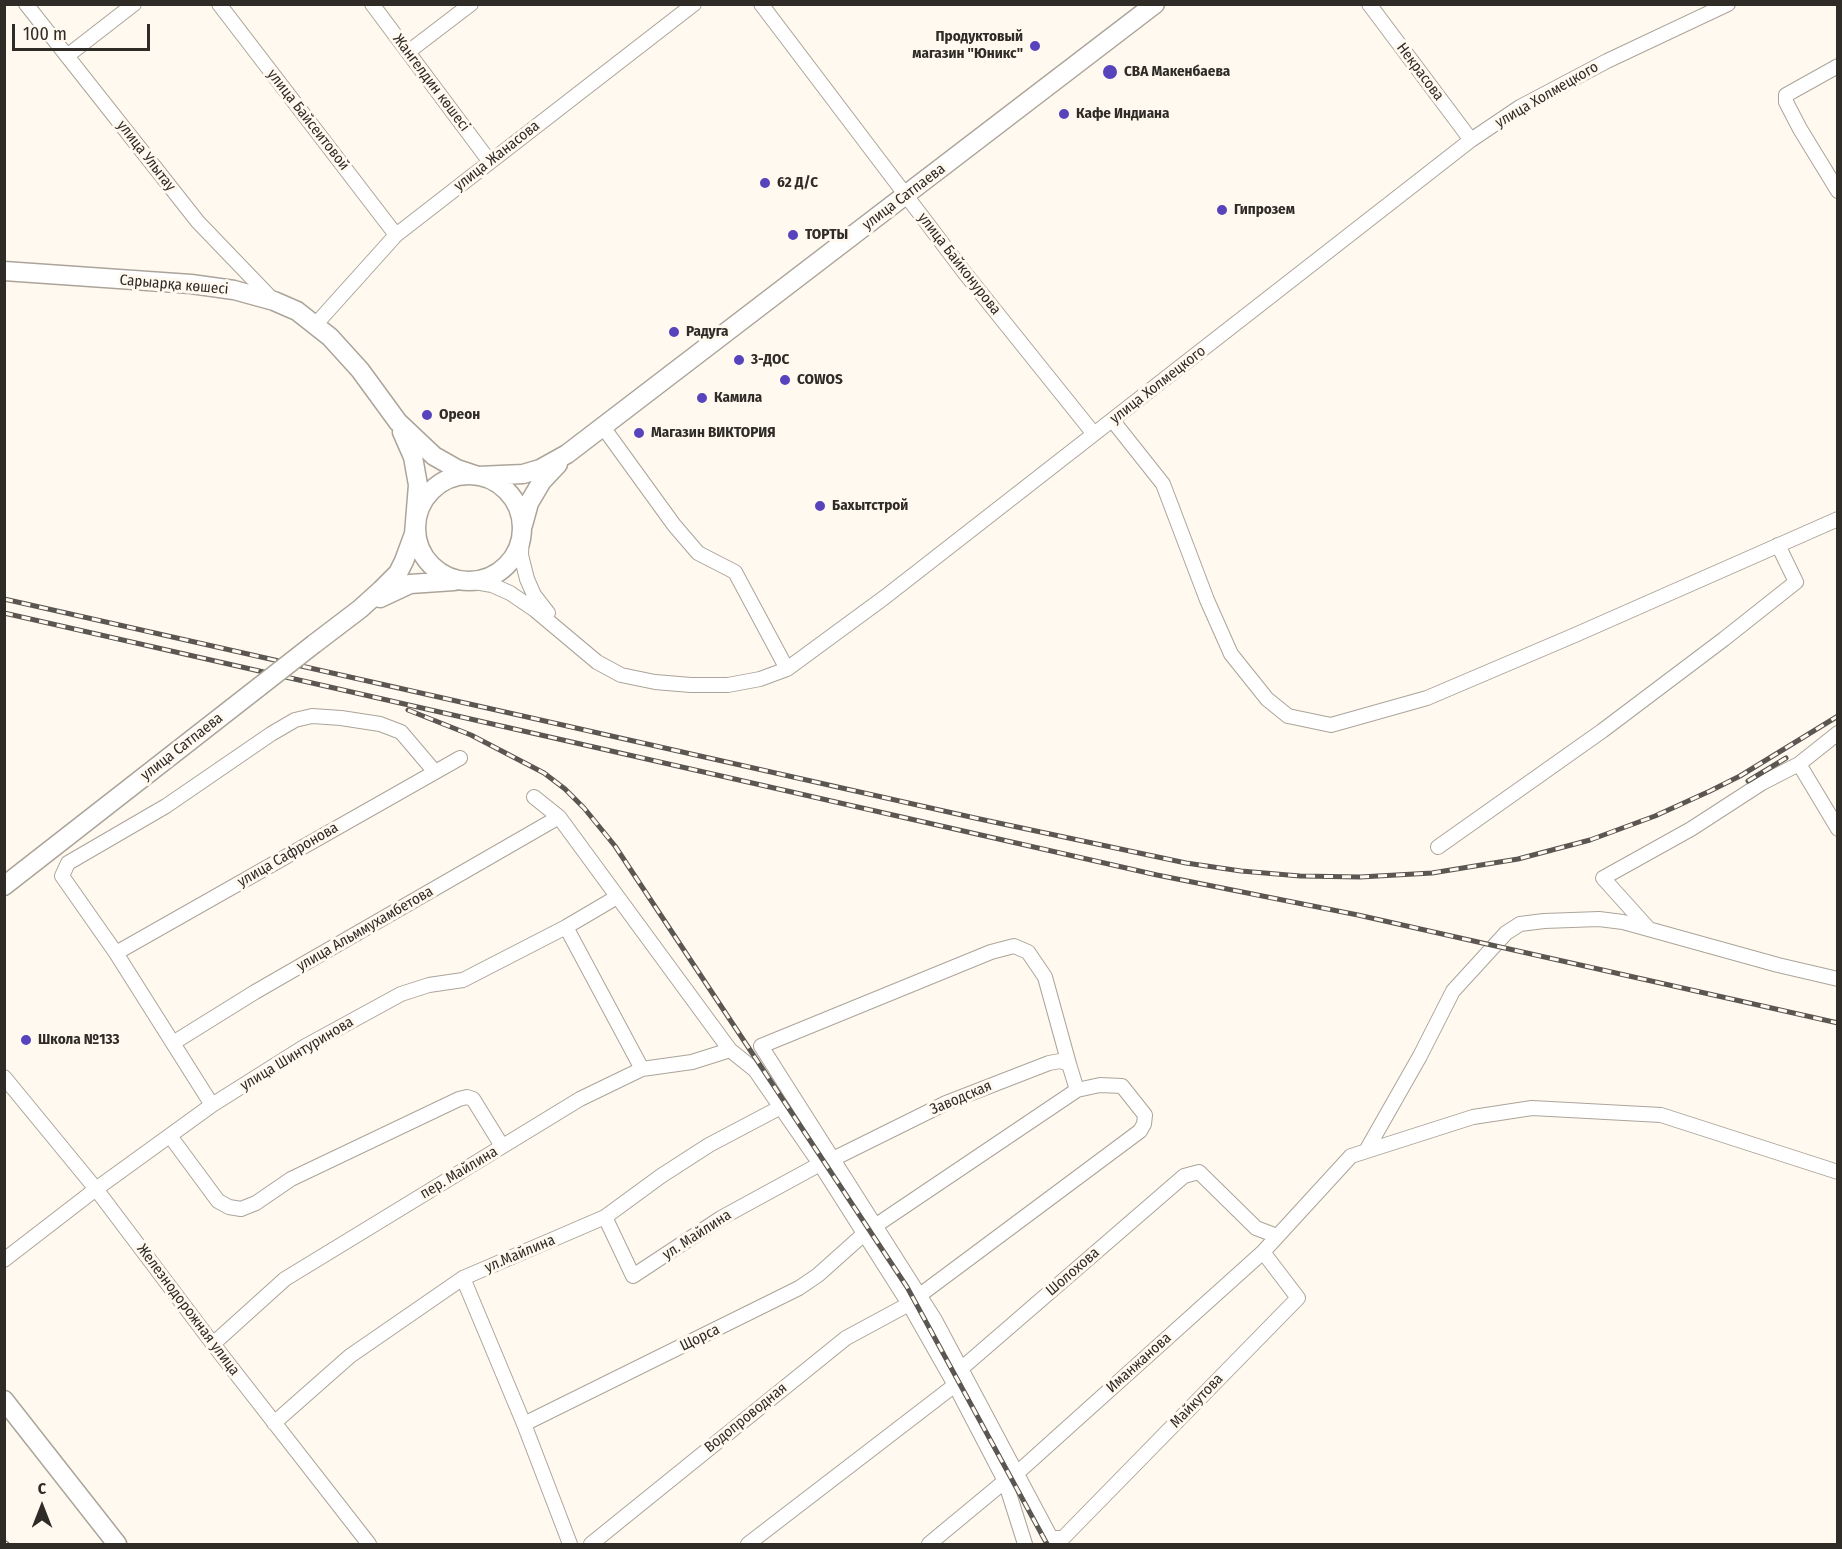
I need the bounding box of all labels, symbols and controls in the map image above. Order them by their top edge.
scale bar [15,12,153,50]
text: 100 m [23,23,67,45]
place label: Продуктовый магазин "Юникс" [912,28,1023,63]
street label: Жангелдин көшесі [389,31,473,135]
marker: Продуктовый магазин "Юникс" [1028,39,1042,53]
street label: Некрасова [1393,40,1447,104]
street label: улица Холмецкого [1492,58,1602,132]
marker: СВА Макенбаева [1101,63,1119,81]
place label: СВА Макенбаева [1124,63,1230,81]
street label: улица Байсеитовой [263,66,353,174]
place label: Кафе Индиана [1076,105,1170,123]
marker: Кафе Индиана [1057,107,1071,121]
street label: улица Улытау [113,117,179,195]
street label: улица Жанасова [451,117,543,195]
street label: улица Сатпаева [859,160,949,234]
place label: 62 Д/С [777,174,818,192]
marker: 62 Д/С [758,176,772,190]
place label: Гипрозем [1234,201,1295,219]
marker: Гипрозем [1215,203,1229,217]
street label: улица Байконурова [914,209,1004,319]
place label: ТОРТЫ [805,226,848,244]
marker: ТОРТЫ [786,228,800,242]
street label: Сарыарқа көшесі [119,271,229,299]
place label: Радуга [686,323,728,341]
marker: Радуга [667,325,681,339]
street label: улица Холмецкого [1107,342,1209,428]
place label: 3-ДОС [751,351,789,369]
marker: 3-ДОС [732,353,746,367]
place label: COWOS [797,371,843,389]
marker: COWOS [778,373,792,387]
place label: Камила [714,389,762,407]
marker: Камила [695,391,709,405]
place label: Ореон [439,406,480,424]
marker: Ореон [420,408,434,422]
place label: Магазин ВИКТОРИЯ [651,424,776,442]
marker: Магазин ВИКТОРИЯ [632,426,646,440]
place label: Бахытстрой [832,497,908,515]
marker: Бахытстрой [813,499,827,513]
street label: улица Сатпаева [137,709,227,785]
street label: улица Сафронова [234,819,342,891]
street label: улица Альммухамбетова [294,883,436,975]
street label: улица Шинтуринова [237,1013,357,1095]
place label: Школа №133 [38,1031,120,1049]
marker: Школа №133 [19,1033,33,1047]
street label: Заводская [927,1077,995,1119]
street label: пер. Майлина [417,1143,501,1203]
street label: ул. Майлина [659,1206,735,1264]
street label: ул.Майлина [482,1231,558,1277]
street label: Железнодорожная улица [133,1241,243,1379]
street label: Шолохова [1043,1244,1103,1300]
street label: Щорса [677,1321,723,1355]
street label: Иманжанова [1103,1329,1175,1397]
street label: Майкутова [1167,1370,1227,1432]
street label: Водопроводная [701,1379,791,1457]
north arrow [12,1477,72,1537]
text: С [38,1479,46,1498]

